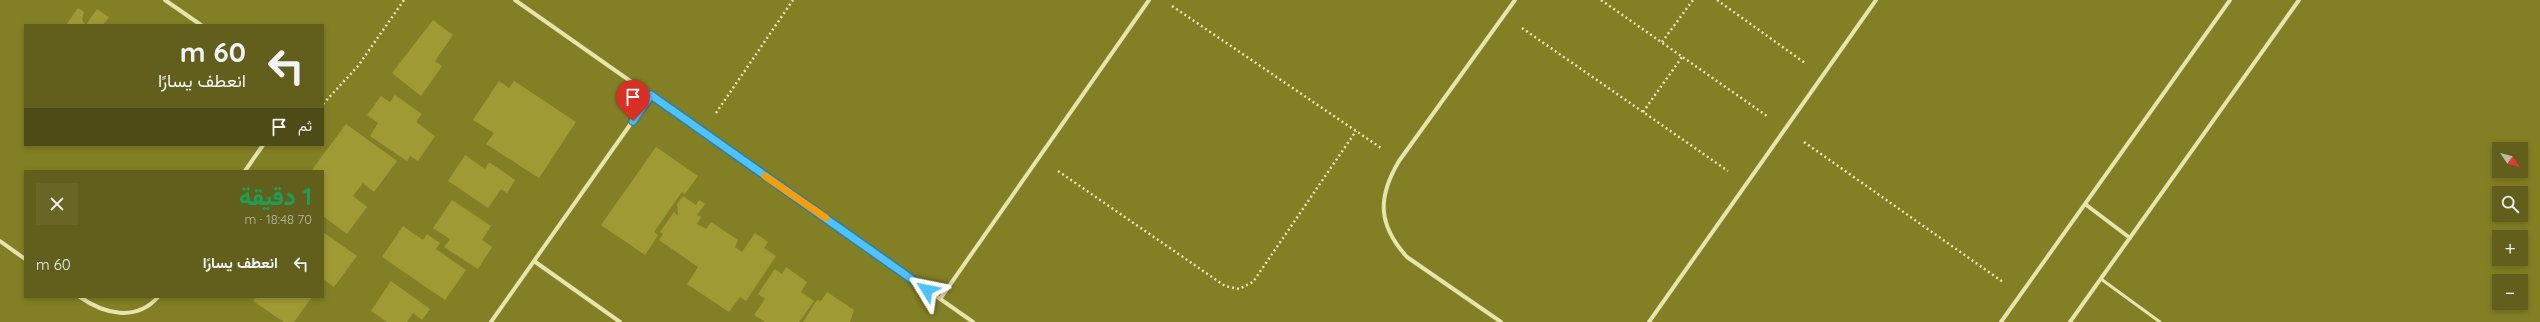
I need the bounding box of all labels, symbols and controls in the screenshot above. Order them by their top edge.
text: 60 m [180,34,246,69]
icon: left [260,40,312,92]
text: انعطف يسارًا [158,69,246,92]
pin [616,80,650,121]
icon: arrive [622,86,644,108]
icon: arrive [268,116,290,138]
text: ثم [298,116,312,135]
north arrow [2492,142,2528,178]
map controls [2492,142,2528,310]
text: 1 دقيقة [239,181,312,211]
button: close [36,183,78,225]
button: search [2492,186,2528,222]
text: 70 m · 18:48 [244,211,312,227]
button: + [2492,230,2528,266]
text: انعطف يسارًا [203,253,278,272]
icon: left [290,253,312,275]
text: 60 m [36,255,71,274]
position arrow [906,269,948,311]
button: − [2492,274,2528,310]

